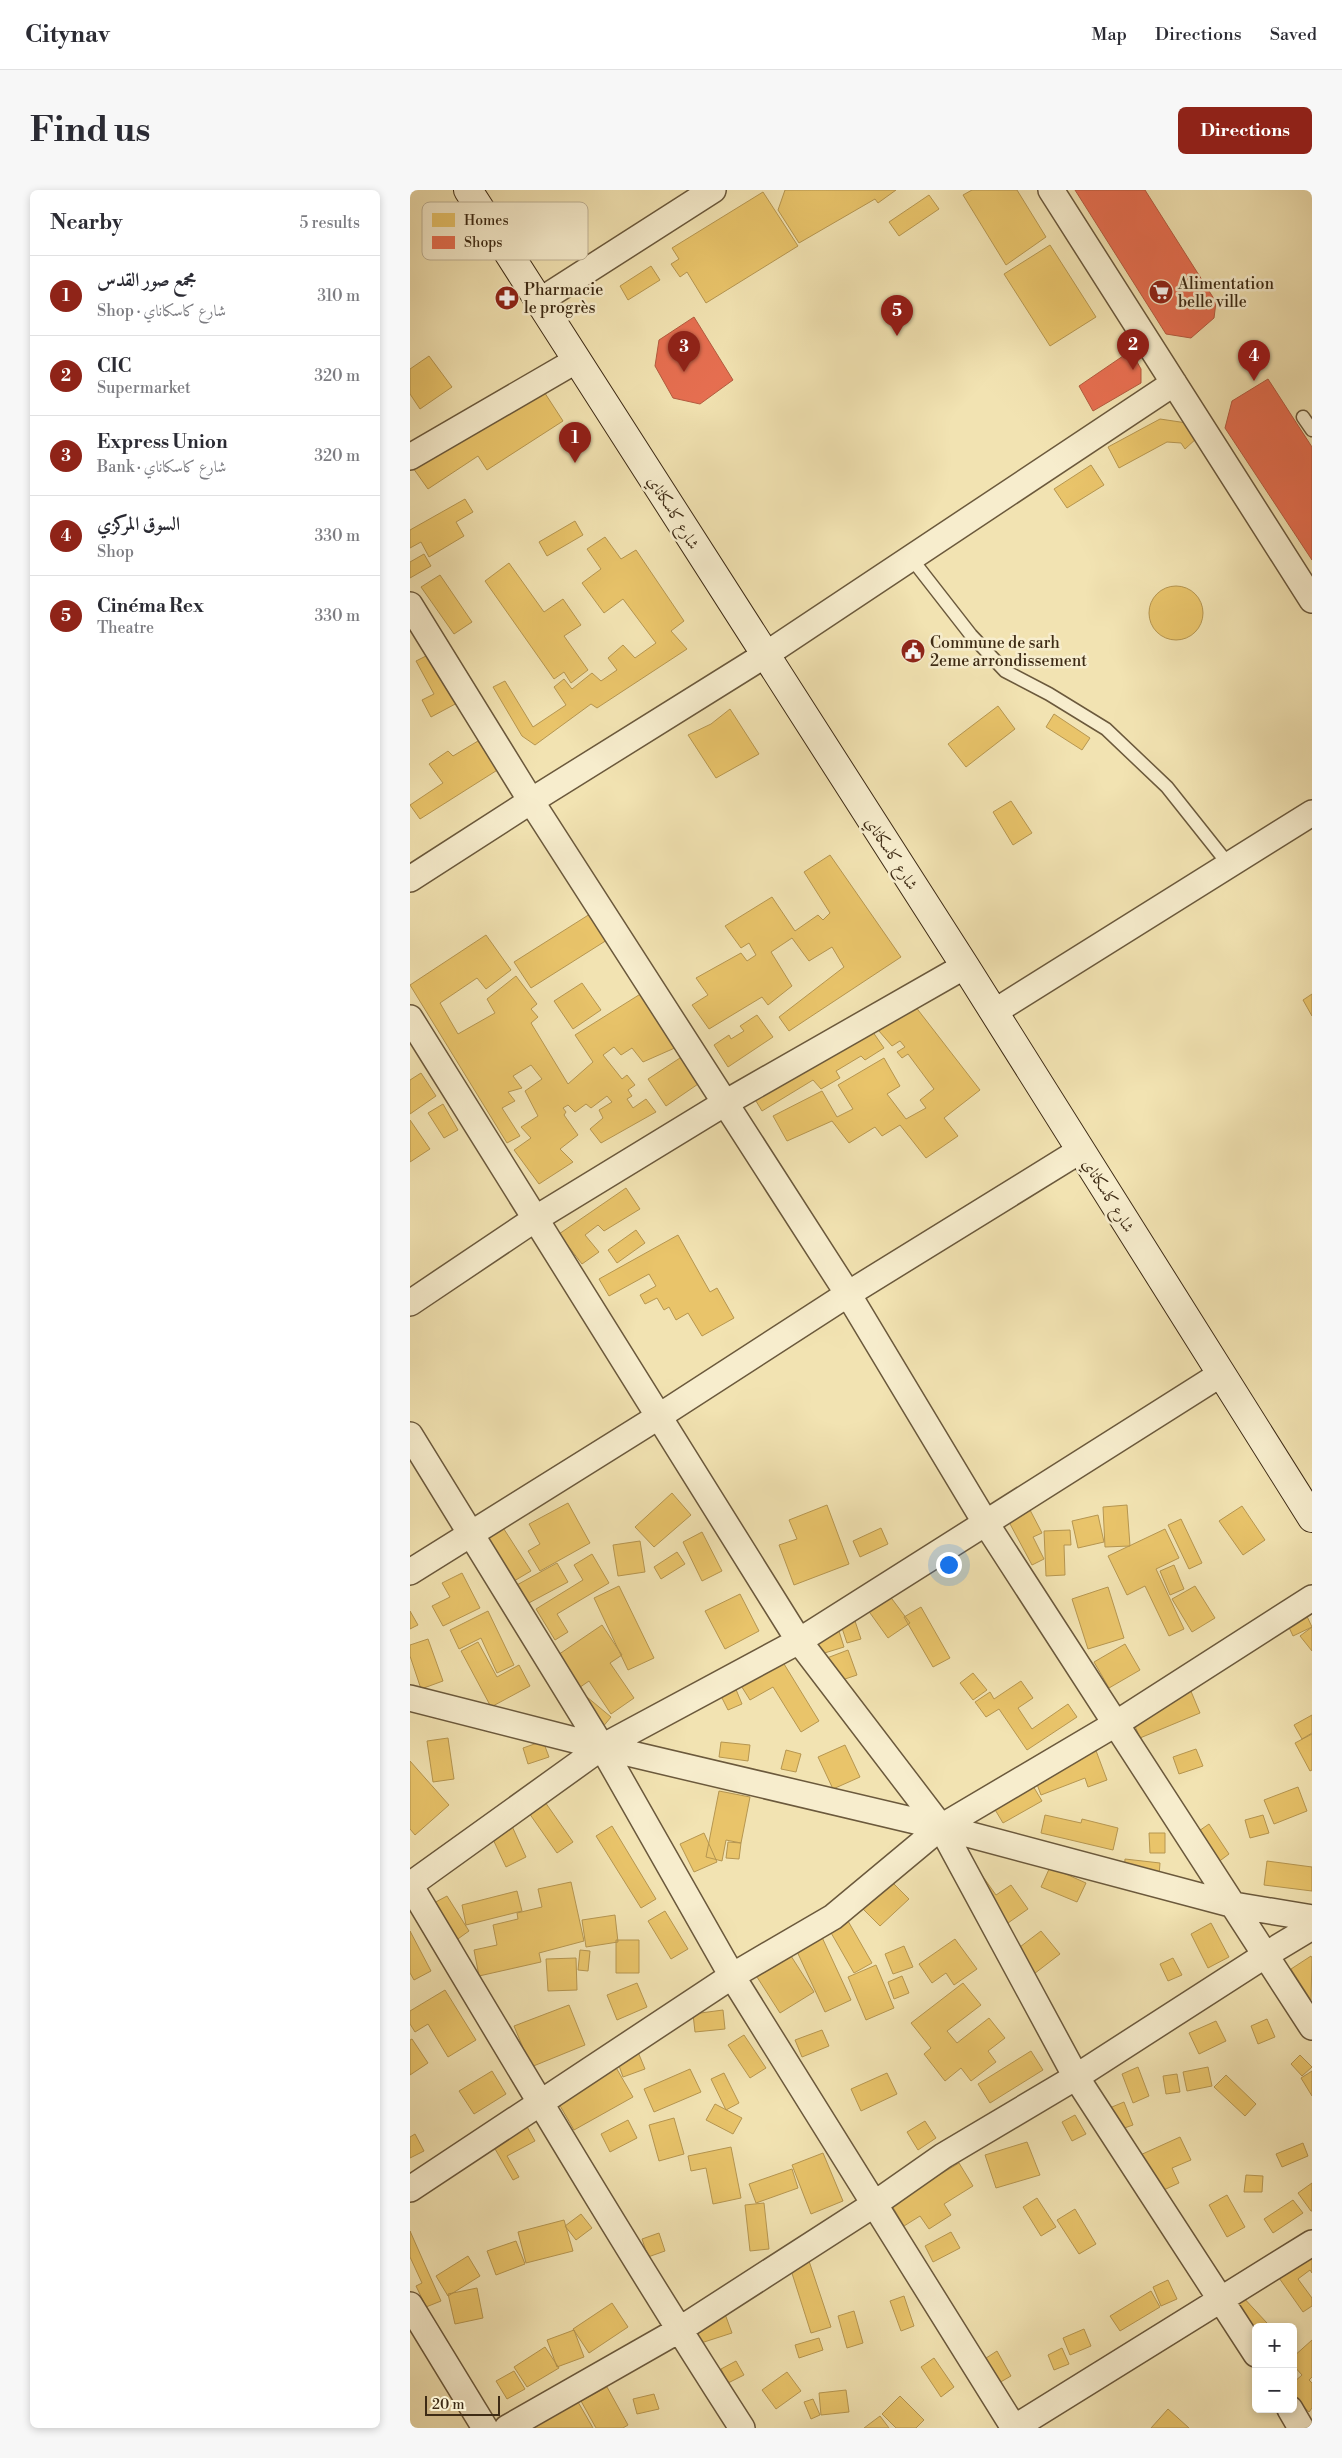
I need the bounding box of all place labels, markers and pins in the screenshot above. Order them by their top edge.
place label: Alimentation belle ville [1177,274,1275,312]
supermarket icon: Alimentation belle ville [1148,279,1174,305]
place label: Pharmacie le progrès [524,280,603,318]
pharmacy icon: Pharmacie le progrès [494,285,520,311]
pin: 5 [881,295,913,336]
pin: 2 [1117,329,1149,370]
pin: 3 [668,331,700,372]
pin: 4 [1238,340,1270,381]
pin: 1 [559,422,591,463]
place label: Commune de sarh 2eme arrondissement [930,633,1087,671]
public building icon: Commune de sarh 2eme arrondissement [900,638,926,664]

